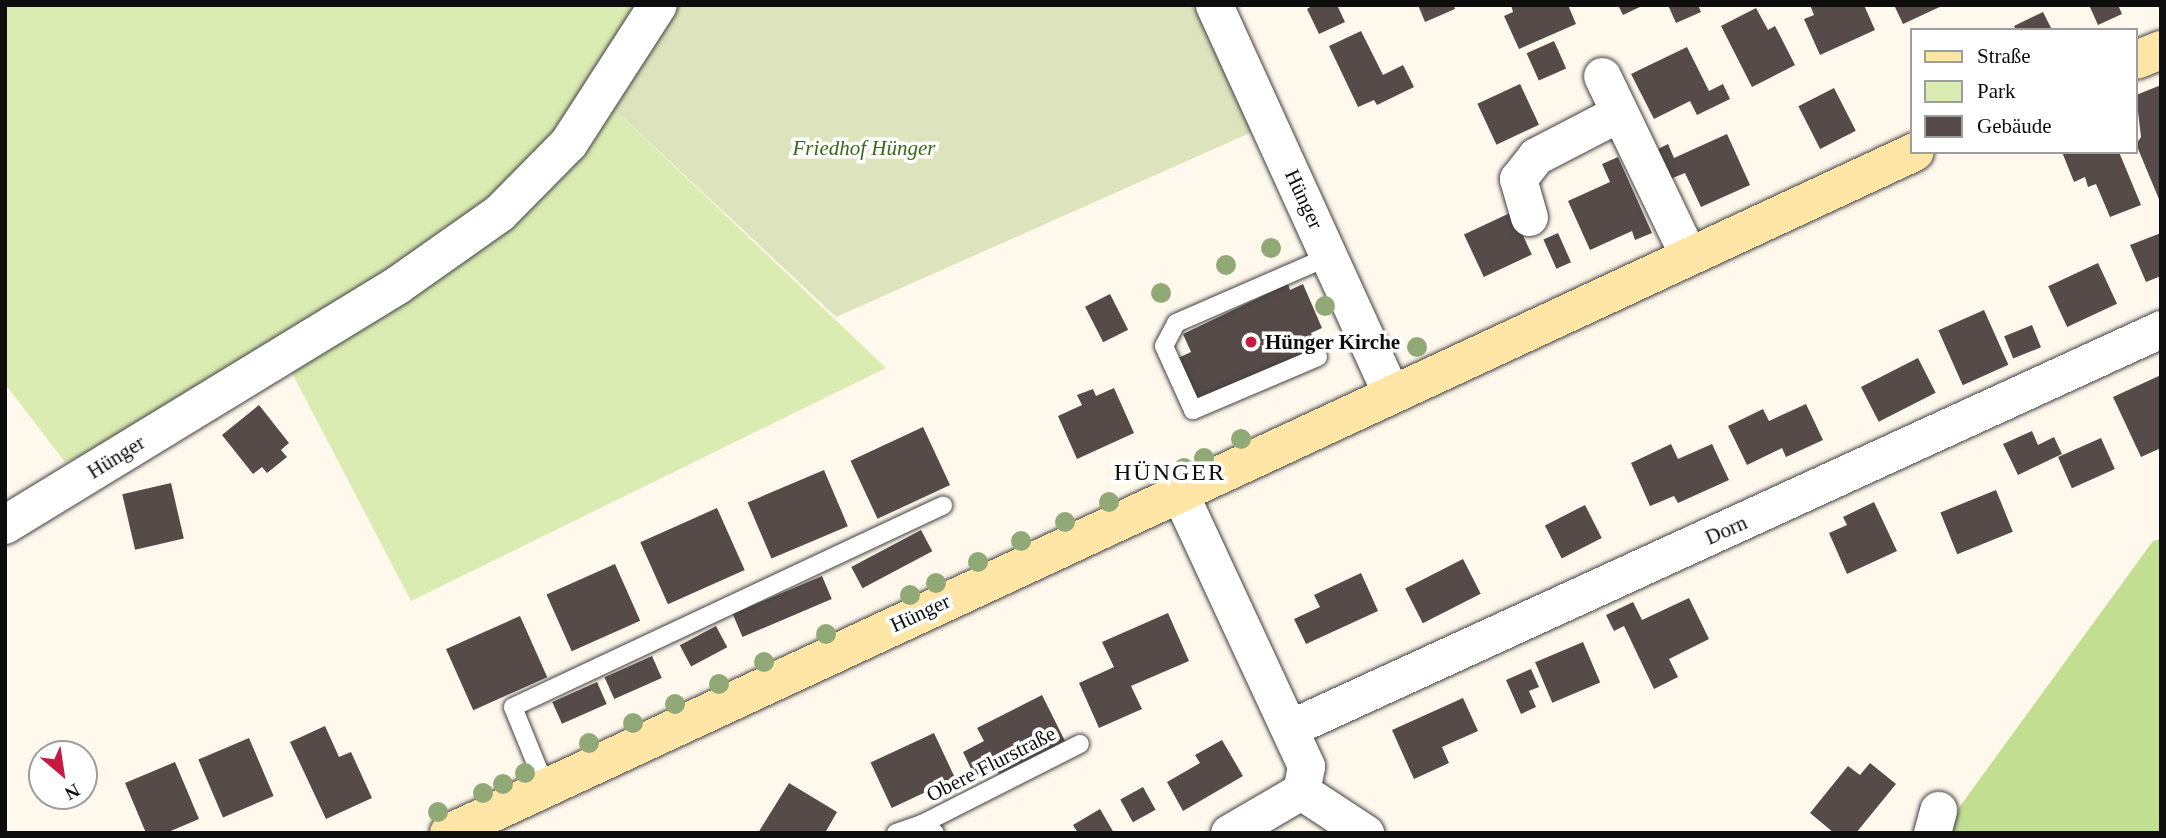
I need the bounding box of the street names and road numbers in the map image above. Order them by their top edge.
street label: Hünger [1279,165,1329,233]
street label: Hünger [83,430,149,484]
street label: Dorn [1701,510,1751,550]
street label: Hünger [886,588,954,638]
street label: Obere Flurstraße [922,721,1060,807]

